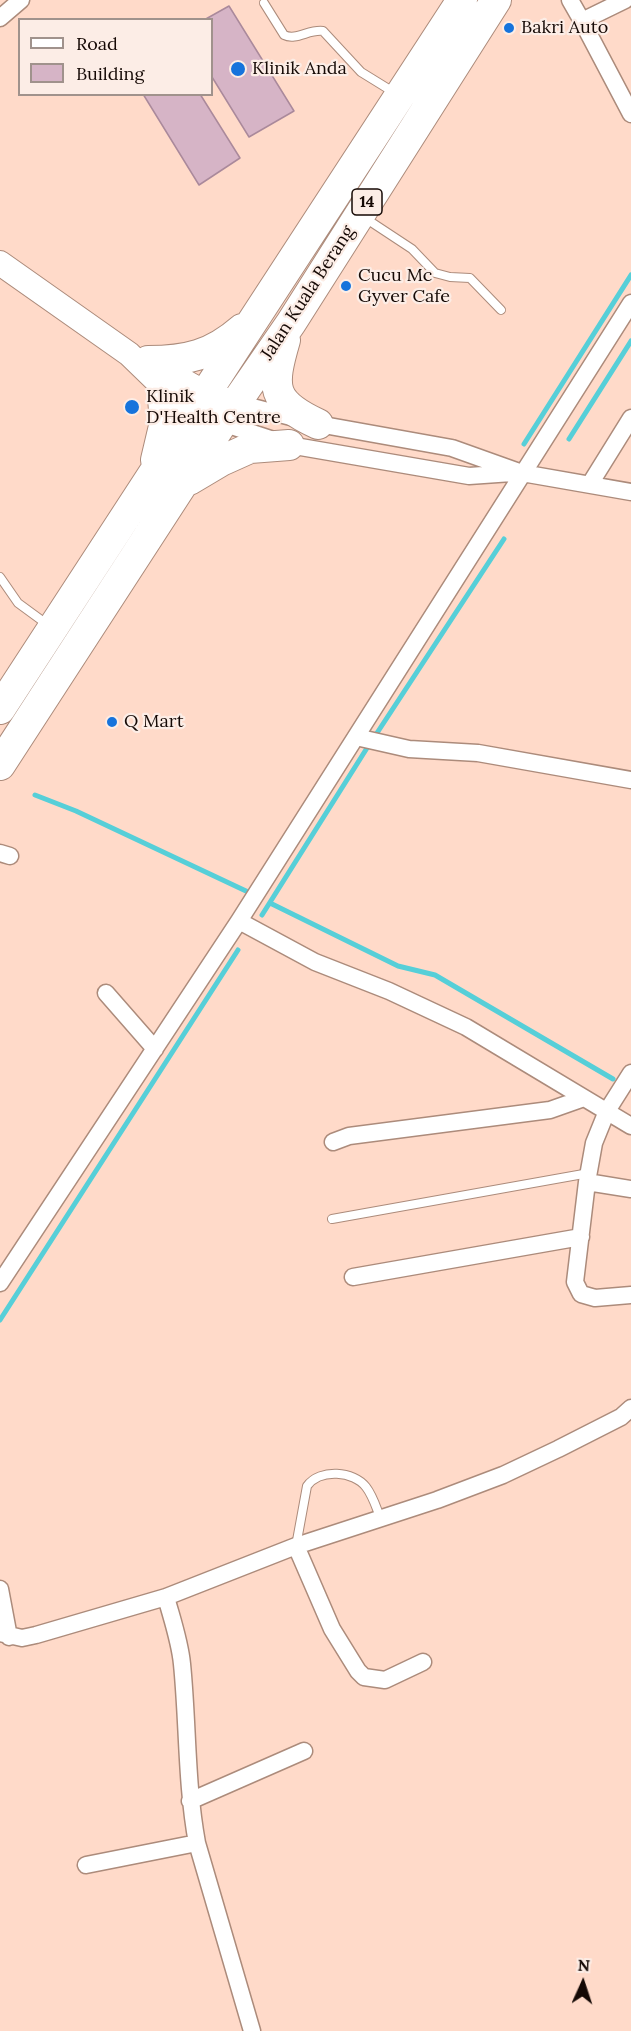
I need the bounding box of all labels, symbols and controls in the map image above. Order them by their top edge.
place label: Bakri Auto [521,17,608,39]
legend [18,18,213,96]
marker: Bakri Auto [502,21,516,35]
text: Road [76,32,118,55]
place label: Klinik Anda [252,58,347,80]
marker: Klinik Anda [229,60,247,78]
text: Building [76,62,144,85]
road number: 14 [352,189,382,215]
street label: Jalan Kuala Berang [257,222,359,364]
place label: Cucu Mc Gyver Cafe [358,265,450,308]
marker: Cucu Mc Gyver Cafe [339,279,353,293]
place label: Klinik D'Health Centre [146,386,281,428]
marker: Klinik D'Health Centre [123,398,141,416]
place label: Q Mart [124,711,184,733]
marker: Q Mart [105,715,119,729]
north arrow [553,1953,613,2013]
text: N [577,1955,591,1975]

